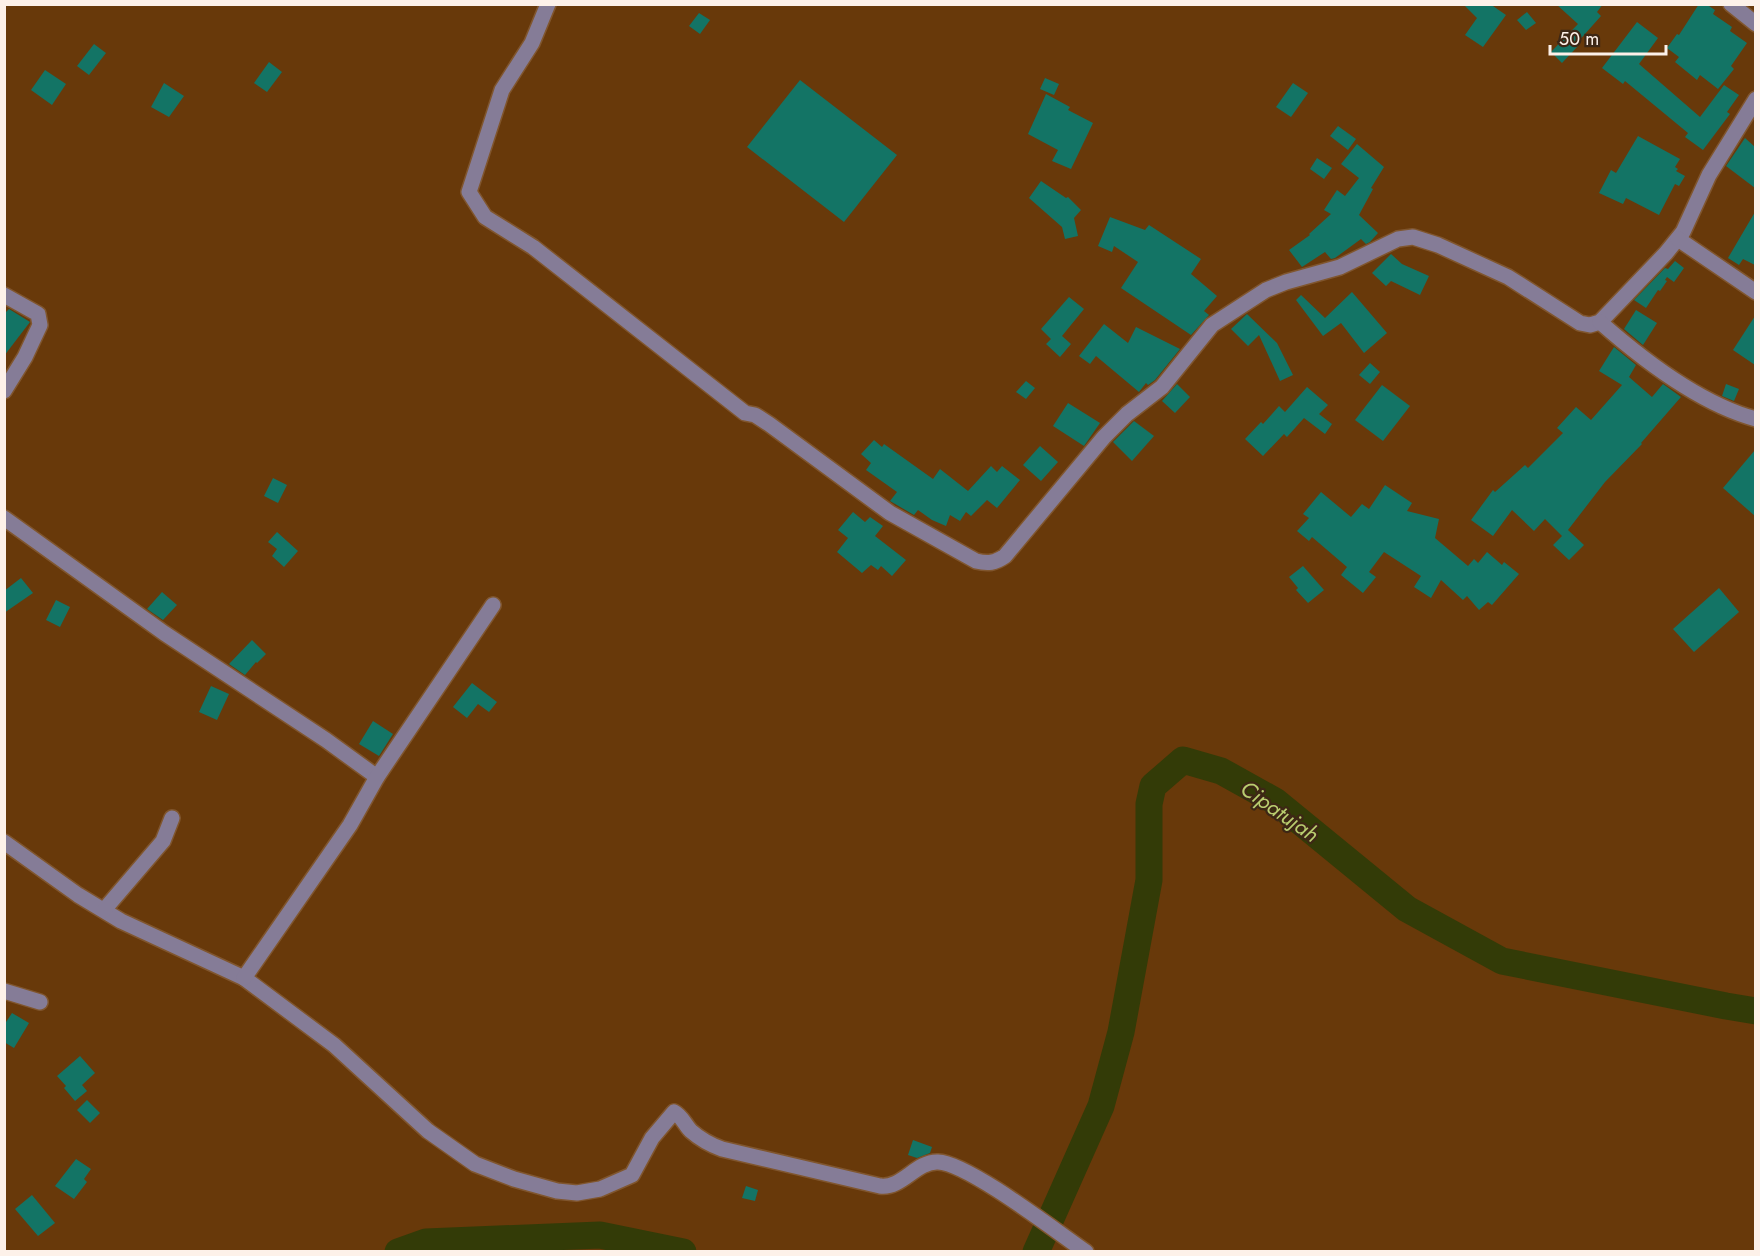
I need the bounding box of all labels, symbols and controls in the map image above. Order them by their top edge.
scale bar [1550,18,1666,56]
text: 50 m [1559,26,1599,52]
water label: Cipatujah [1234,772,1326,850]

